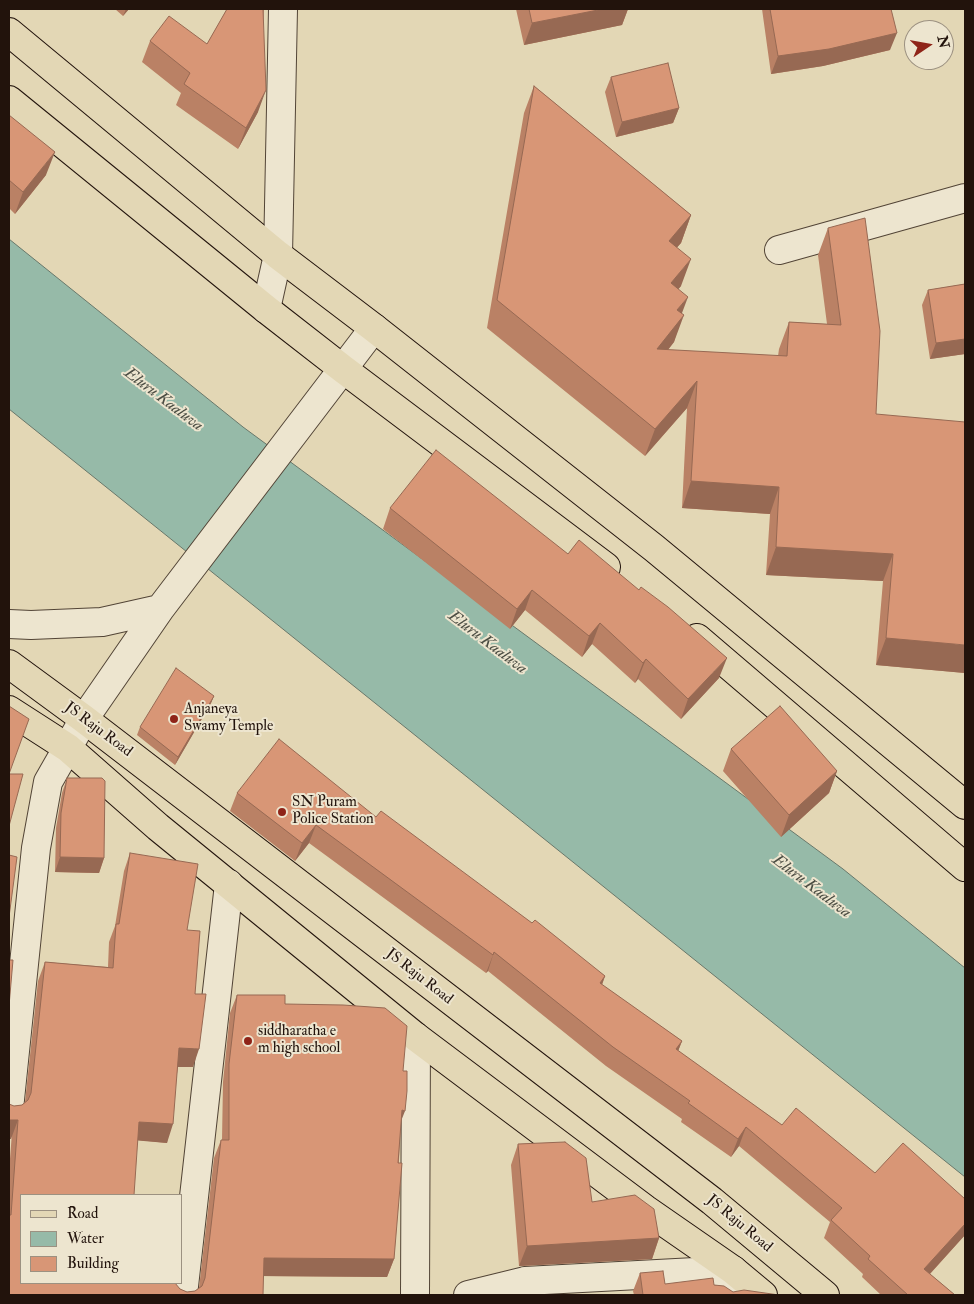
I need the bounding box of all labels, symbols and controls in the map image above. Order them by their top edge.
north arrow [904,20,954,70]
text: N [934,34,953,50]
water label: Eluru Kaaluva [120,364,206,436]
water label: Eluru Kaaluva [444,607,530,679]
street label: JS Raju Road [61,699,135,761]
place label: Anjaneya Swamy Temple [184,701,273,736]
marker: Anjaneya Swamy Temple [168,713,180,725]
place label: SN Puram Police Station [292,794,374,829]
marker: SN Puram Police Station [276,806,288,818]
water label: Eluru Kaaluva [768,851,854,923]
street label: JS Raju Road [382,945,456,1009]
place label: siddharatha e m high school [258,1023,340,1058]
marker: siddharatha e m high school [242,1035,254,1047]
street label: JS Raju Road [702,1191,776,1257]
legend [20,1194,182,1284]
text: Road [67,1204,98,1223]
text: Water [67,1229,104,1248]
text: Building [67,1254,119,1273]

